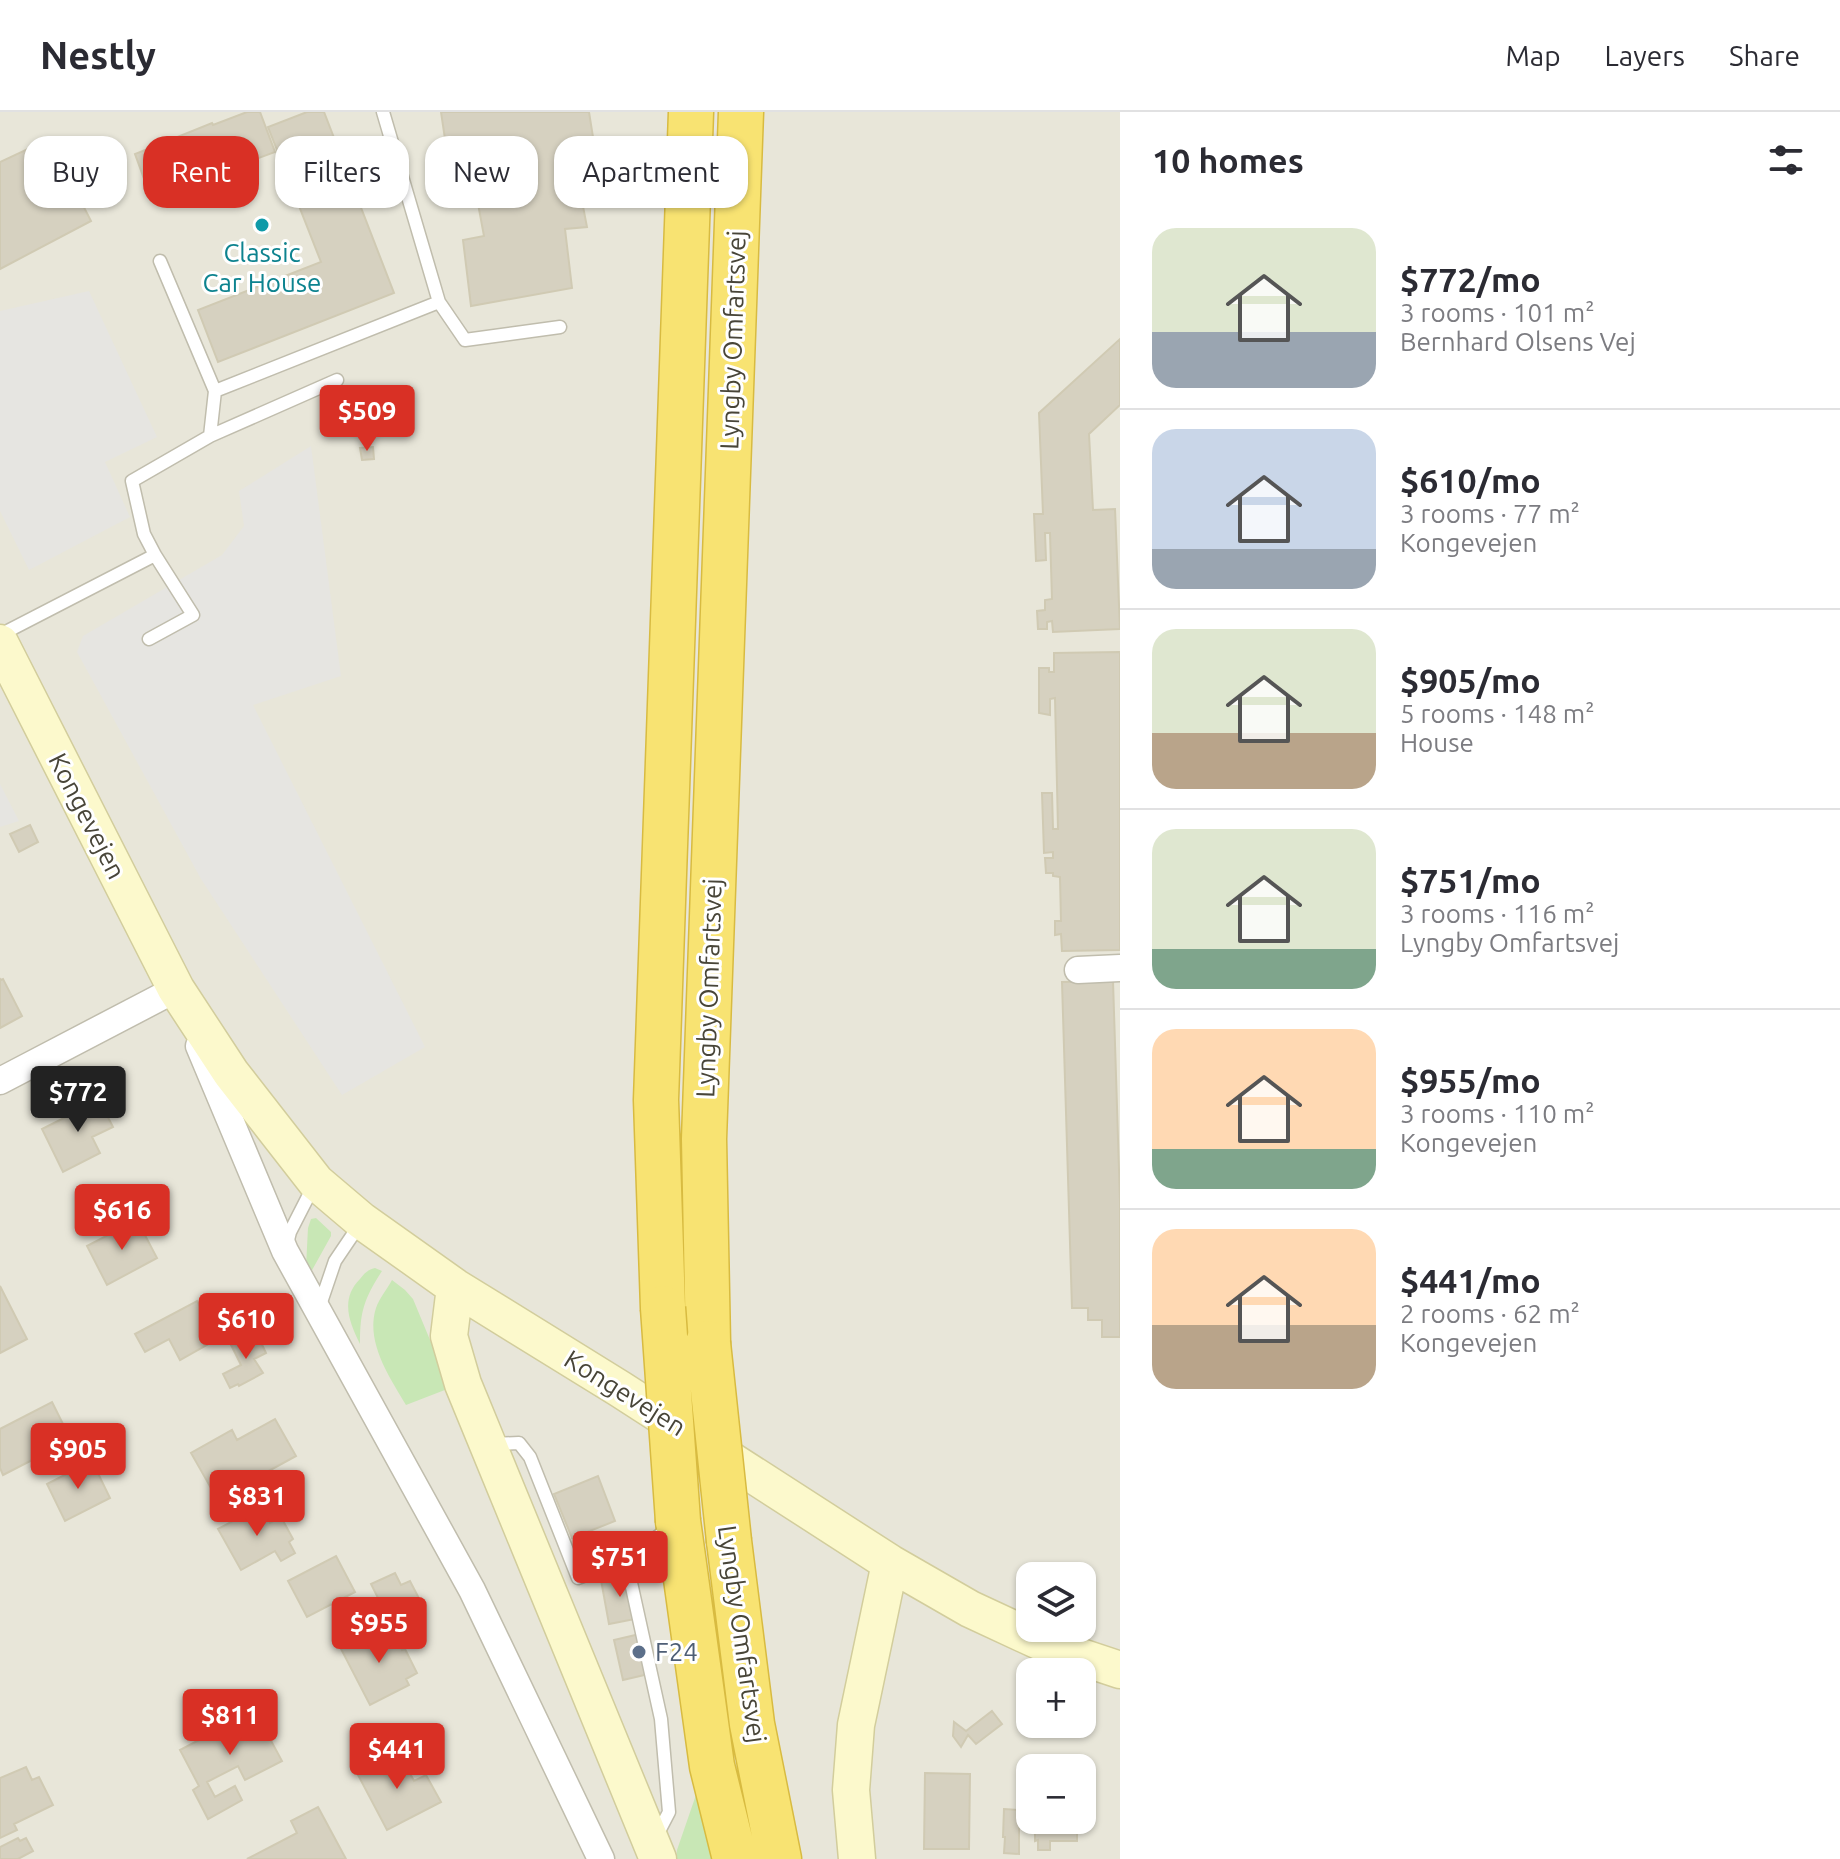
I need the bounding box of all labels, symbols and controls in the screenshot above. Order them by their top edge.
text: Nestly [40,34,156,76]
text: Map [1505,40,1561,71]
text: Layers [1605,40,1685,71]
text: Share [1729,40,1800,71]
chip: Buy [24,136,127,208]
chip: Rent [143,136,259,208]
chip: Filters [275,136,409,208]
chip: New [425,136,538,208]
chip: Apartment [554,136,748,208]
icon: filters [1764,138,1808,182]
text: 10 homes [1152,141,1304,179]
marker: Classic Car House [253,216,271,234]
street label: Lyngby Omfartsvej [714,230,751,450]
place label: Classic Car House [203,238,321,297]
icon: home [1216,260,1312,356]
text: $772/mo [1400,260,1541,298]
text: 3 rooms · 101 m² [1400,298,1595,327]
text: Bernhard Olsens Vej [1400,327,1636,356]
pin: $509 [320,385,414,453]
text: $509 [338,396,396,425]
icon: home [1216,461,1312,557]
text: $610/mo [1400,461,1541,499]
text: 3 rooms · 77 m² [1400,499,1580,528]
text: Kongevejen [1400,528,1537,557]
icon: home [1216,661,1312,757]
text: $905/mo [1400,661,1541,699]
text: 5 rooms · 148 m² [1400,699,1595,728]
text: House [1400,728,1474,757]
street label: Kongevejen [43,748,132,884]
icon: home [1216,861,1312,957]
text: $751/mo [1400,861,1541,899]
street label: Lyngby Omfartsvej [690,878,727,1098]
text: 3 rooms · 116 m² [1400,899,1595,928]
text: Lyngby Omfartsvej [1400,928,1619,957]
icon: home [1216,1061,1312,1157]
text: $955/mo [1400,1061,1541,1099]
pin: $772 [31,1066,125,1134]
text: $772 [49,1077,107,1106]
text: 3 rooms · 110 m² [1400,1099,1595,1128]
text: Kongevejen [1400,1128,1537,1157]
pin: $616 [75,1184,169,1252]
text: $616 [93,1195,151,1224]
icon: home [1216,1261,1312,1357]
text: $441/mo [1400,1261,1541,1299]
pin: $610 [199,1293,293,1361]
text: 2 rooms · 62 m² [1400,1299,1580,1328]
text: $610 [217,1304,275,1333]
text: Kongevejen [1400,1328,1537,1357]
street label: Kongevejen [559,1344,691,1441]
pin: $905 [31,1423,125,1491]
text: $905 [49,1434,107,1463]
pin: $831 [210,1470,304,1538]
text: $831 [228,1481,286,1510]
street label: Lyngby Omfartsvej [713,1523,772,1745]
pin: $751 [573,1531,667,1599]
text: $751 [591,1542,649,1571]
map controls [1016,1562,1096,1834]
button: layers [1016,1562,1096,1642]
pin: $955 [332,1597,426,1665]
text: $955 [350,1608,408,1637]
place label: F24 [655,1637,698,1666]
marker: F24 [630,1643,648,1661]
button: + [1016,1658,1096,1738]
pin: $811 [183,1689,277,1757]
text: $811 [201,1700,259,1729]
pin: $441 [350,1723,444,1791]
text: $441 [368,1734,426,1763]
button: − [1016,1754,1096,1834]

